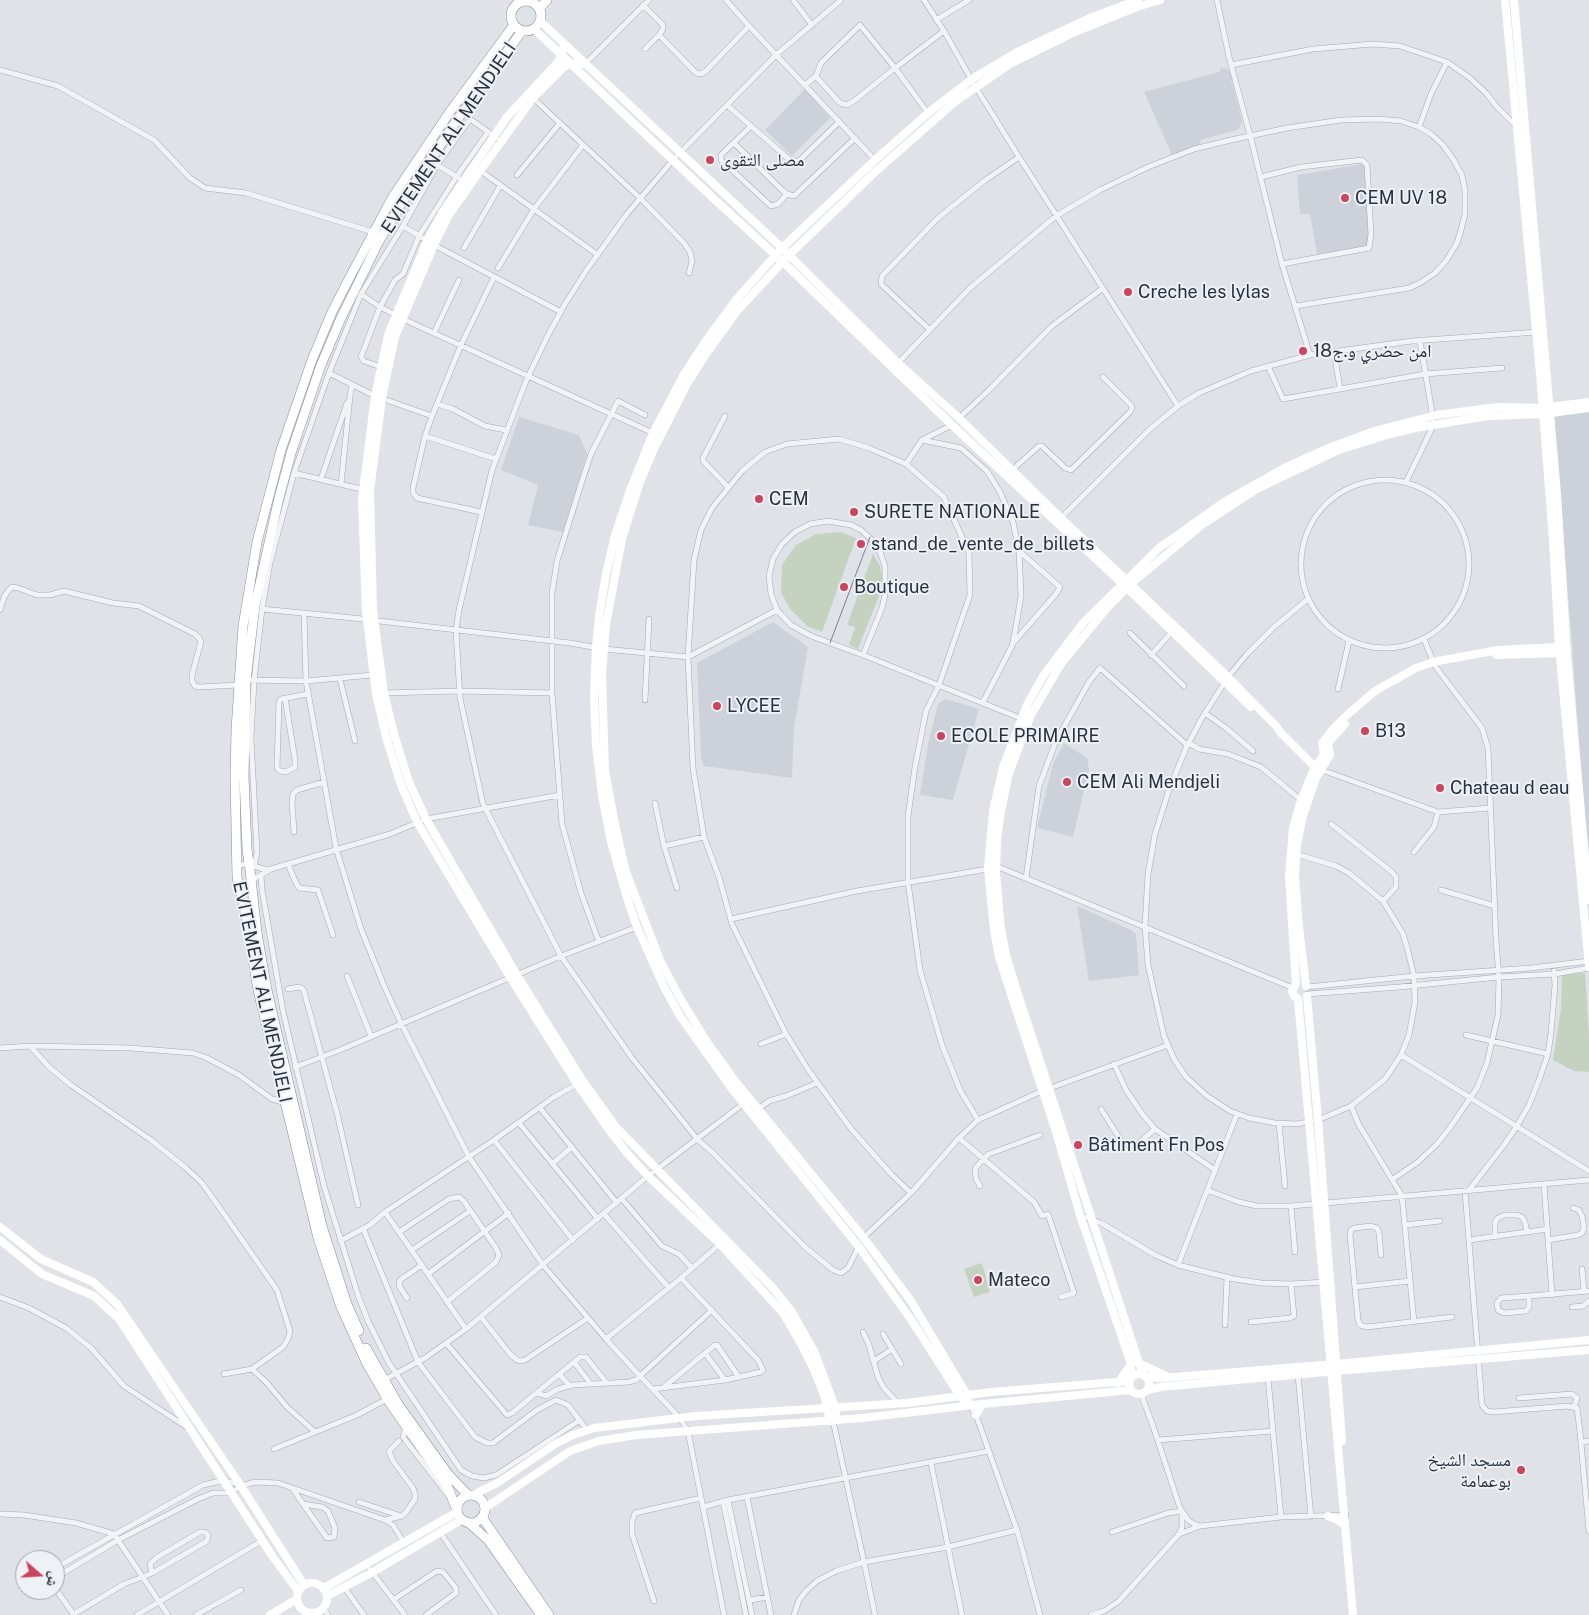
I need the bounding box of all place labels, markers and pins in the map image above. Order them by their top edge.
place label: مصلى التقوى [720,149,804,171]
marker: مصلى التقوى [704,154,716,166]
place label: CEM UV 18 [1355,187,1447,209]
marker: CEM UV 18 [1339,192,1351,204]
place label: Creche les lylas [1138,281,1270,303]
marker: Creche les lylas [1122,286,1134,298]
place label: امن حضري و.ج18 [1313,340,1432,362]
marker: امن حضري و.ج18 [1297,345,1309,357]
place label: CEM [769,488,809,510]
marker: CEM [753,493,765,505]
place label: SURETE NATIONALE [864,501,1040,523]
marker: SURETE NATIONALE [848,506,860,518]
place label: stand_de_vente_de_billets [871,533,1094,555]
marker: stand_de_vente_de_billets [855,538,867,550]
place label: Boutique [854,576,930,598]
marker: Boutique [838,581,850,593]
place label: LYCEE [727,695,781,717]
marker: LYCEE [711,700,723,712]
place label: B13 [1375,720,1406,742]
place label: ECOLE PRIMAIRE [951,725,1100,747]
marker: B13 [1359,725,1371,737]
marker: ECOLE PRIMAIRE [935,730,947,742]
place label: CEM Ali Mendjeli [1077,771,1220,793]
marker: CEM Ali Mendjeli [1061,776,1073,788]
place label: Chateau d eau [1450,777,1570,799]
marker: Chateau d eau [1434,782,1446,794]
place label: Bâtiment Fn Pos [1088,1134,1224,1156]
marker: Bâtiment Fn Pos [1072,1139,1084,1151]
place label: Mateco [988,1269,1050,1291]
marker: Mateco [972,1274,984,1286]
place label: مسجد الشيخ بوعمامة [1427,1449,1511,1492]
marker: مسجد الشيخ بوعمامة [1515,1464,1527,1476]

